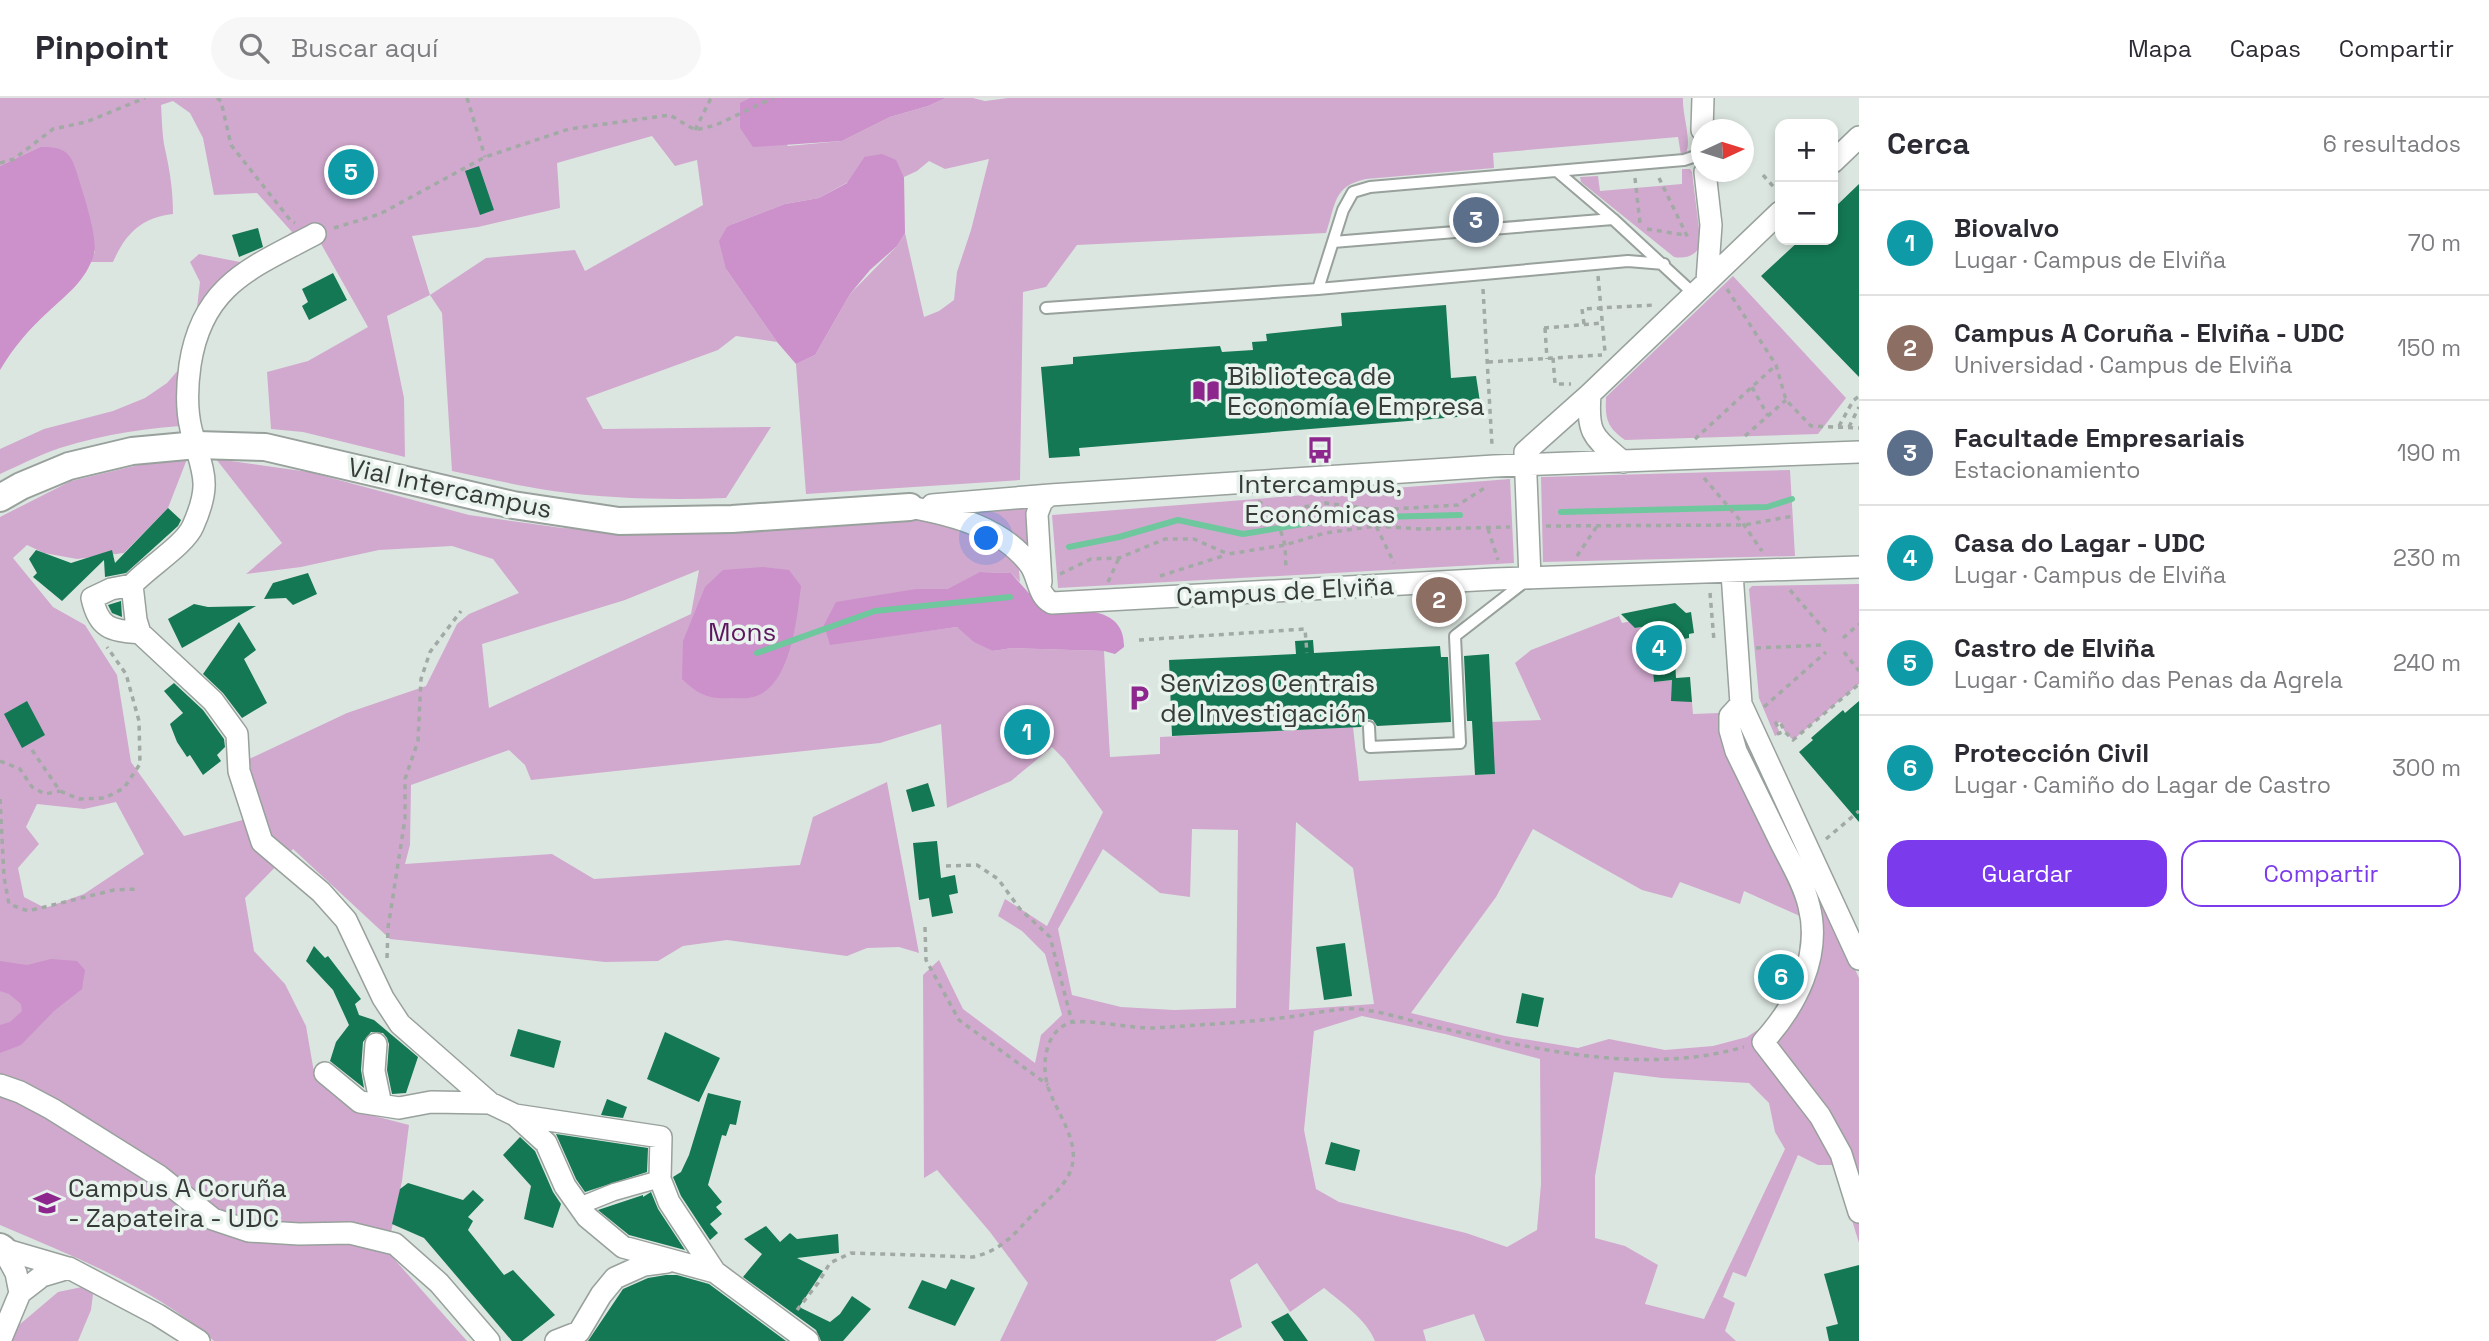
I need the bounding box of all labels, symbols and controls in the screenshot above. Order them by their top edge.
search box [211,17,701,80]
text: Pinpoint [35,27,169,69]
icon: search [235,29,273,67]
text: Buscar aquí [291,31,438,65]
text: Mapa [2128,33,2192,64]
text: Capas [2230,33,2301,64]
text: Compartir [2339,33,2454,64]
north arrow [1691,119,1754,182]
map controls [1775,119,1838,245]
button: + [1775,119,1838,182]
text: Cerca [1887,124,1970,163]
text: 6 resultados [2323,129,2461,159]
pin: 5 [328,146,374,198]
button: − [1775,182,1838,245]
pin: 3 [1453,194,1499,246]
text: Biovalvo [1954,211,2059,245]
text: 1 [1905,228,1915,258]
text: 70 m [2408,228,2461,258]
text: Lugar · Campus de Elviña [1954,245,2226,275]
text: Campus A Coruña - Elviña - UDC [1954,316,2345,350]
text: 2 [1903,333,1917,363]
text: 150 m [2397,333,2461,363]
text: Universidad · Campus de Elviña [1954,350,2292,380]
place label: Biblioteca de Economía e Empresa [1227,359,1485,423]
library icon: Biblioteca de Economía e Empresa [1191,376,1221,406]
text: Facultade Empresariais [1954,421,2245,455]
bus stop icon: Intercampus, Económicas [1305,435,1335,465]
text: 3 [1903,438,1917,468]
text: 190 m [2397,438,2461,468]
street label: Vial Intercampus [345,450,555,526]
text: Estacionamiento [1954,455,2140,485]
place label: Intercampus, Económicas [1238,467,1402,531]
your location [969,521,1003,555]
text: Casa do Lagar - UDC [1954,526,2205,560]
text: 4 [1903,543,1917,573]
text: 230 m [2393,543,2461,573]
text: Lugar · Campus de Elviña [1954,560,2226,590]
street label: Campus de Elviña [1175,568,1395,614]
pin: 2 [1416,574,1462,626]
park label: Mons [708,615,776,649]
pin: 4 [1636,622,1682,674]
text: Castro de Elviña [1954,631,2155,665]
text: 5 [1903,648,1917,678]
text: 240 m [2393,648,2461,678]
text: Lugar · Camiño das Penas da Agrela [1954,665,2343,695]
place label: Servizos Centrais de Investigación [1160,666,1375,730]
parking icon: Servizos Centrais de Investigación [1124,683,1154,713]
pin: 1 [1004,706,1050,758]
text: Protección Civil [1954,736,2149,770]
text: 6 [1903,753,1917,783]
text: 300 m [2392,753,2461,783]
text: Lugar · Camiño do Lagar de Castro [1954,770,2331,800]
button: Guardar [1887,840,2167,907]
button: Compartir [2181,840,2461,907]
pin: 6 [1758,951,1804,1003]
place label: Campus A Coruña - Zapateira - UDC [68,1171,287,1235]
school or university icon: Campus A Coruña - Zapateira - UDC [32,1188,62,1218]

